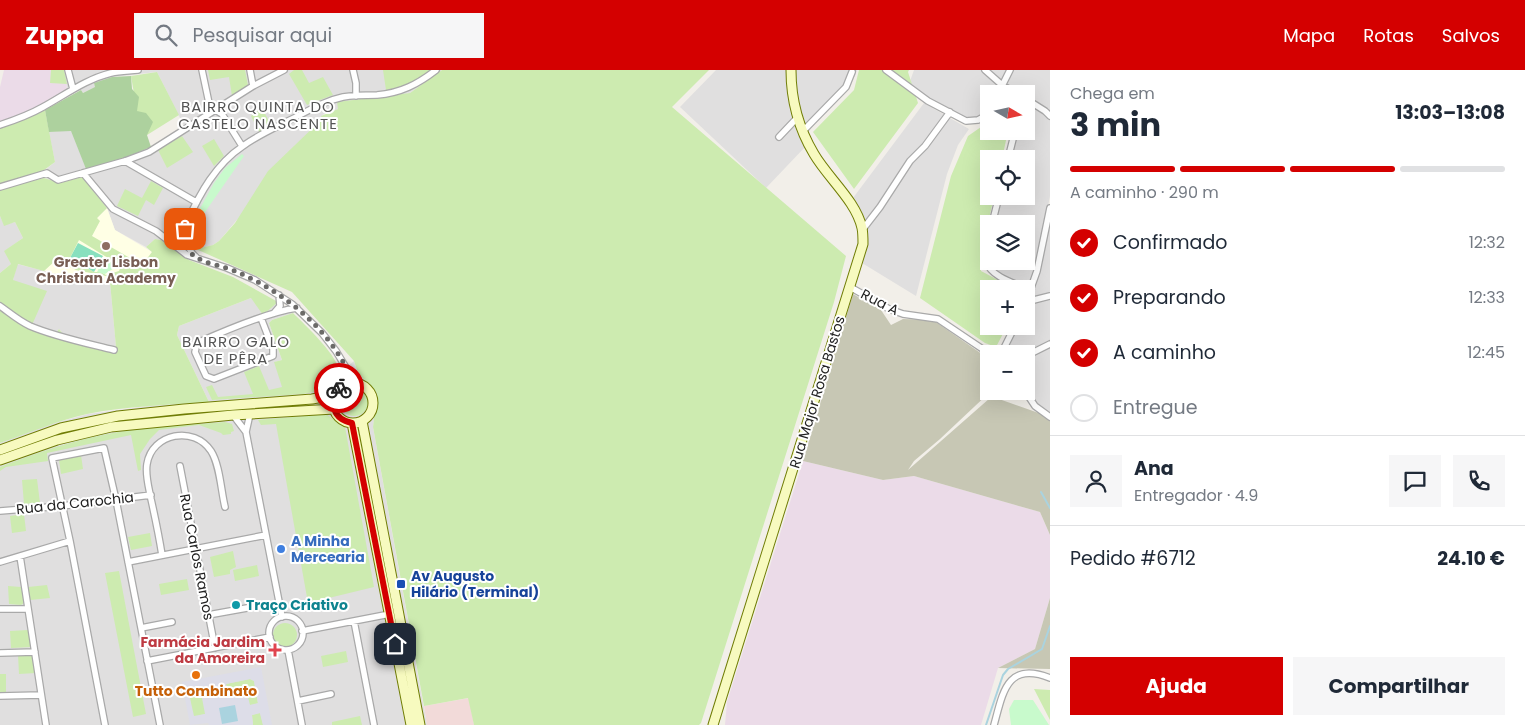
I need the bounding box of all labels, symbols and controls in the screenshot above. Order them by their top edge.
search box [134,13,484,58]
text: Zuppa [25,19,104,52]
icon: search [152,21,180,49]
text: Pesquisar aqui [192,22,332,49]
text: Mapa [1283,23,1335,48]
text: Rotas [1363,23,1414,48]
text: Salvos [1442,23,1500,48]
text: Chega em [1070,82,1155,105]
north arrow [980,85,1035,140]
map controls [980,85,1035,400]
district label: BAIRRO QUINTA DO CASTELO NASCENTE [178,96,338,134]
text: 13:03–13:08 [1395,99,1505,126]
text: 3 min [1070,102,1161,147]
button: locate [980,150,1035,205]
text: A caminho · 290 m [1070,181,1219,204]
pin [164,208,206,250]
icon: bag [171,215,199,243]
button: layers [980,215,1035,270]
icon: check [1070,229,1098,257]
text: Confirmado [1113,229,1227,256]
text: 12:32 [1469,231,1505,254]
marker: Greater Lisbon Christian Academy [100,240,112,252]
place label: Greater Lisbon Christian Academy [36,252,176,288]
button: + [980,280,1035,335]
street label: Rua A [858,284,902,320]
icon: check [1070,284,1098,312]
text: Preparando [1113,284,1226,311]
text: 12:33 [1468,286,1505,309]
street label: Rua Major Rosa Bastos [784,313,850,471]
district label: BAIRRO GALO DE PÊRA [182,331,290,369]
icon: check [1070,339,1098,367]
text: A caminho [1113,339,1216,366]
text: 12:45 [1467,341,1505,364]
button: − [980,345,1035,400]
courier [314,363,364,413]
icon: bike [325,374,353,402]
text: Entregue [1113,394,1197,421]
button: person [1070,455,1122,507]
text: Ana [1134,455,1174,482]
button: chat [1389,455,1441,507]
button: phone [1453,455,1505,507]
text: Entregador · 4.9 [1134,484,1258,507]
street label: Rua da Carochia [15,487,135,519]
street label: Rua Carlos Ramos [175,492,219,622]
place label: A Minha Mercearia [291,531,365,567]
marker: A Minha Mercearia [275,543,287,555]
text: Pedido #6712 [1070,545,1196,572]
text: 24.10 € [1437,545,1505,572]
place label: Av Augusto Hilário (Terminal) [411,566,539,602]
marker: Av Augusto Hilário (Terminal) [395,578,407,590]
place label: Traço Criativo [246,595,348,615]
marker: Traço Criativo [230,599,242,611]
pin [374,623,416,665]
icon: home [381,630,409,658]
place label: Farmácia Jardim da Amoreira [140,632,265,668]
marker: Farmácia Jardim da Amoreira [269,644,281,656]
button: Ajuda [1070,657,1283,715]
button: Compartilhar [1293,657,1505,715]
marker: Tutto Combinato [190,669,202,681]
place label: Tutto Combinato [135,681,257,701]

